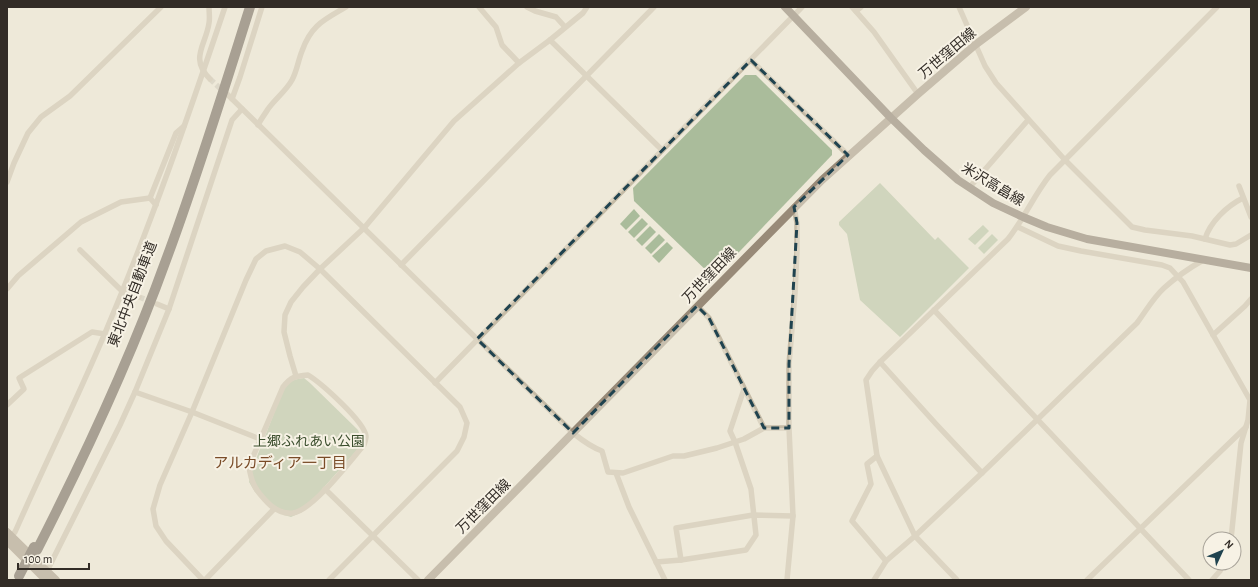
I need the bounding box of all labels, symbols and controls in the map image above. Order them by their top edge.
street label: 万世窪田線 [916,25,979,82]
street label: 米沢高畠線 [959,159,1027,209]
street label: 東北中央自動車道 [104,239,160,349]
street label: 万世窪田線 [680,245,739,306]
park label: 上郷ふれあい公園 [253,434,365,449]
district label: アルカディア一丁目 [213,455,347,471]
street label: 万世窪田線 [453,476,513,536]
north arrow [1202,531,1242,571]
text: N [1222,538,1235,551]
scale bar [18,545,89,571]
text: 100 m [24,553,52,565]

